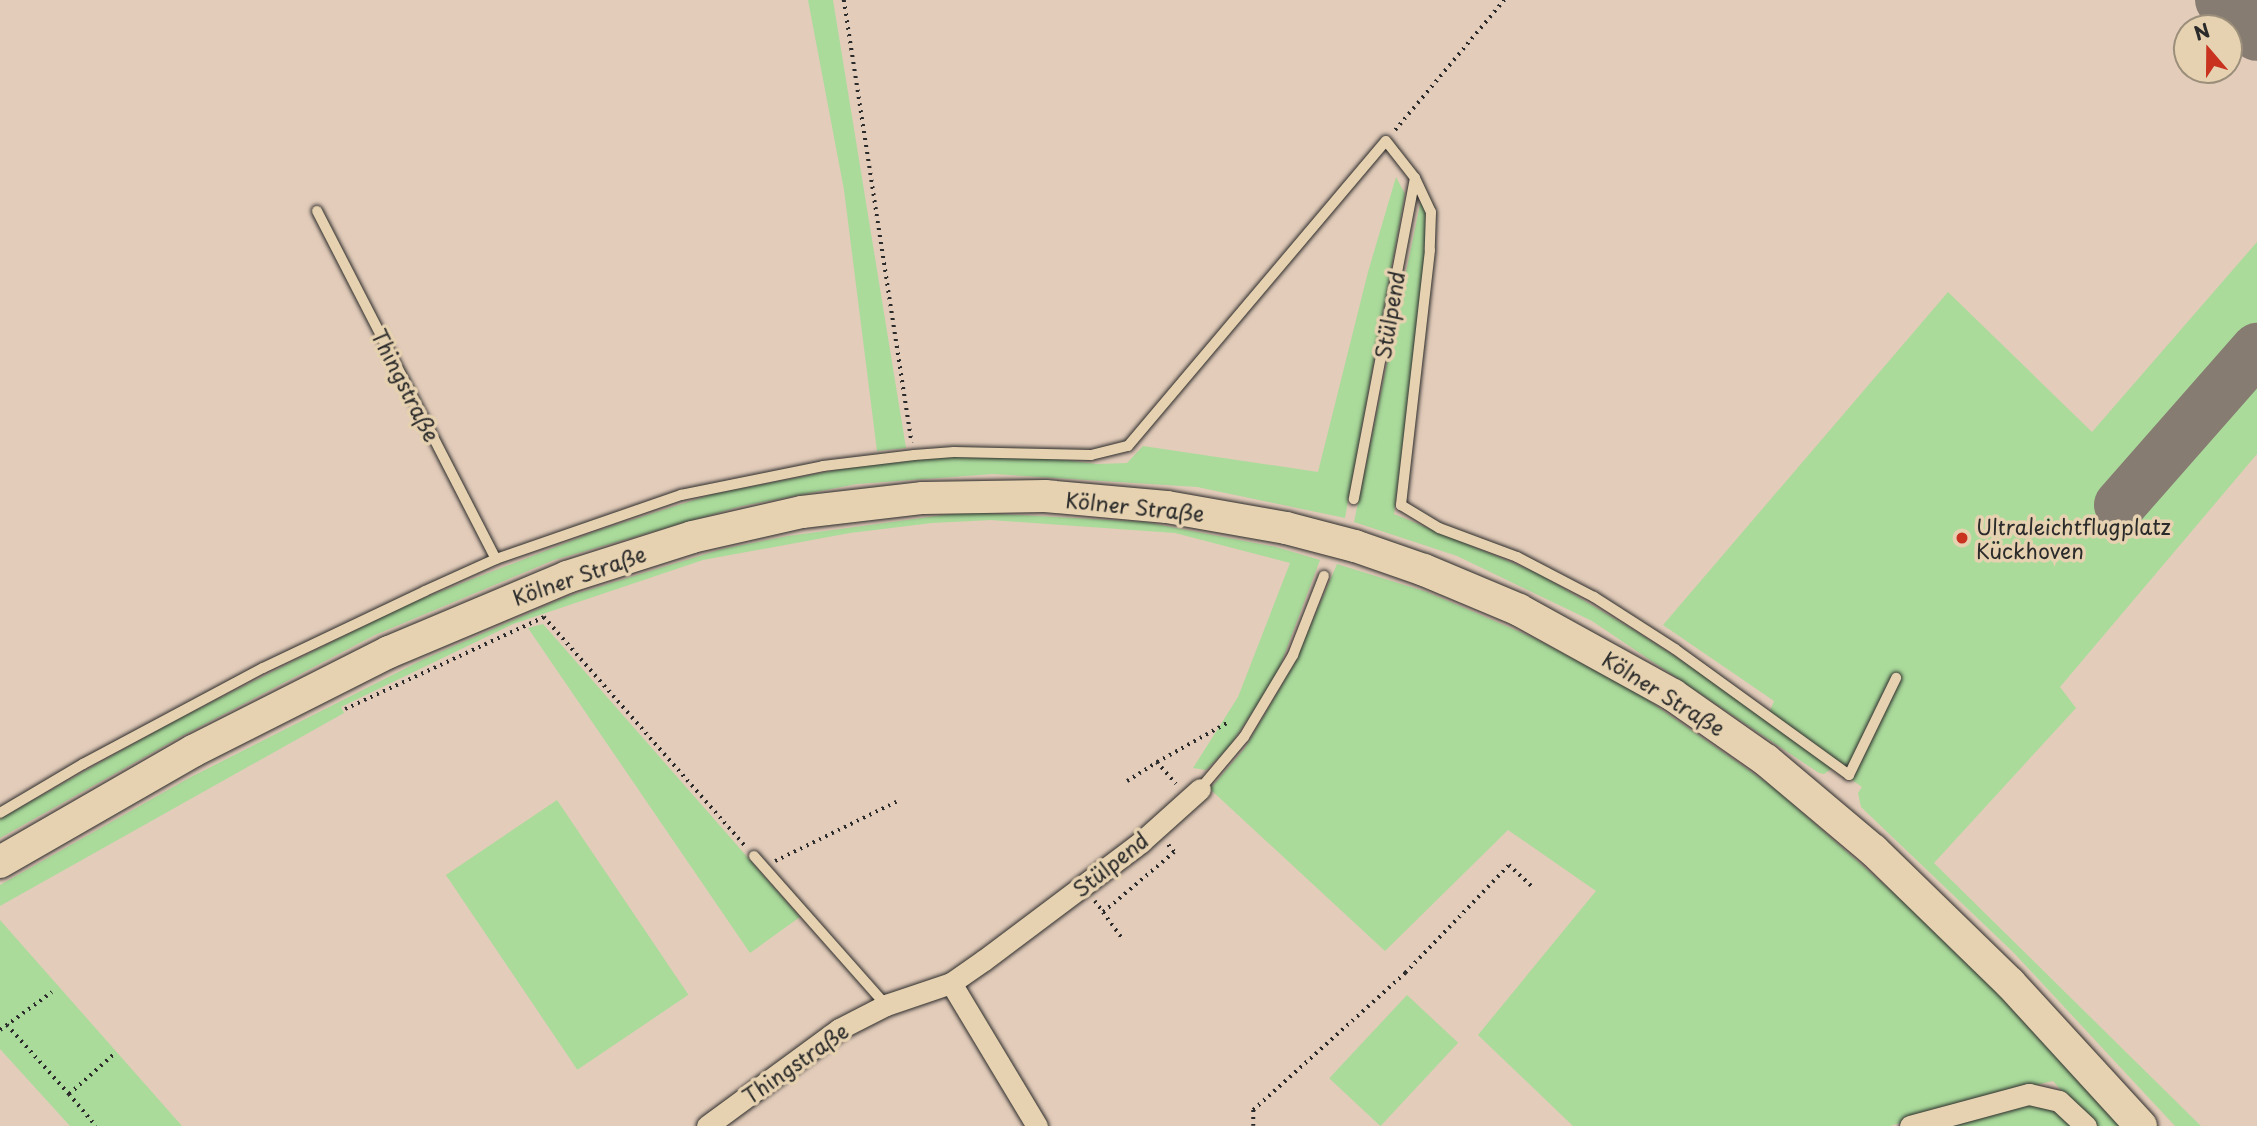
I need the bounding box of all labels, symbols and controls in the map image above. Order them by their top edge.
north arrow [2173,14,2243,84]
text: N [2190,15,2213,47]
street label: Stülpend [1369,269,1409,361]
street label: Thingstraße [367,324,445,446]
street label: Kölner Straße [1064,486,1206,526]
place label: Ultraleichtflugplatz Kückhoven [1976,513,2171,563]
marker: Ultraleichtflugplatz Kückhoven [1954,530,1970,546]
street label: Kölner Straße [508,540,650,610]
street label: Kölner Straße [1598,645,1730,741]
street label: Stülpend [1067,827,1153,901]
street label: Thingstraße [737,1017,853,1109]

